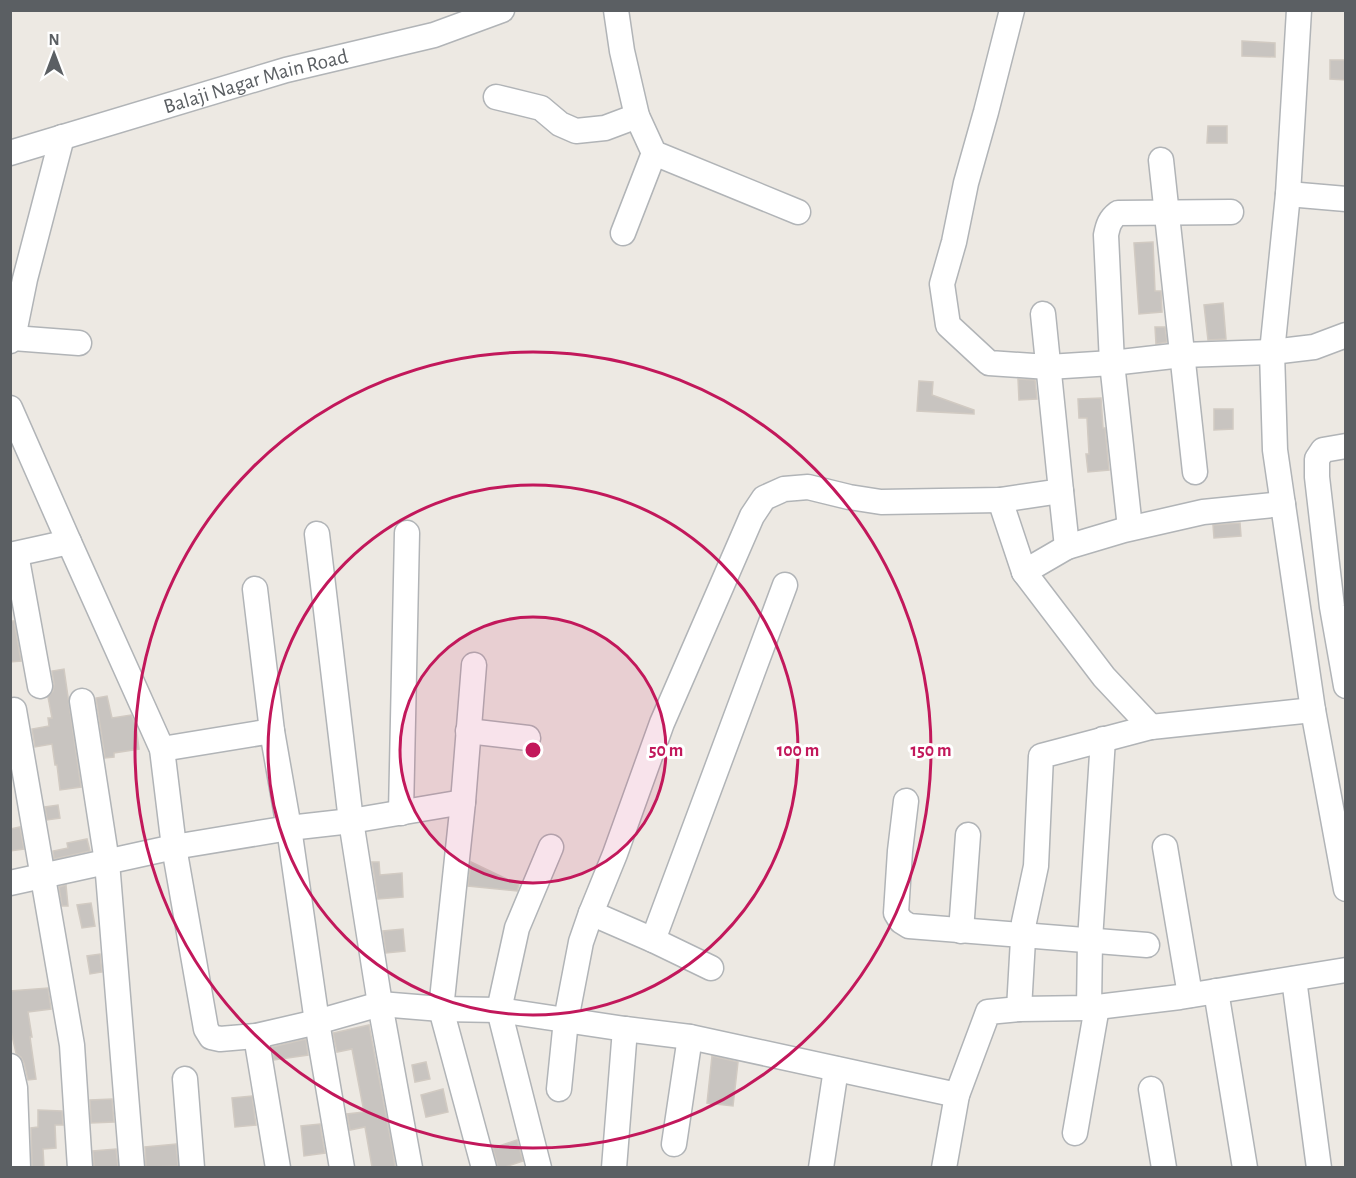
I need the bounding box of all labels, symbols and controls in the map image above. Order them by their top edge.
north arrow [24,24,84,84]
text: N [48,32,60,48]
street label: Balaji Nagar Main Road [161,45,350,117]
centre of rings [523,740,543,760]
text: 50 m [649,742,683,760]
text: 100 m [777,742,819,760]
text: 150 m [911,742,951,760]

